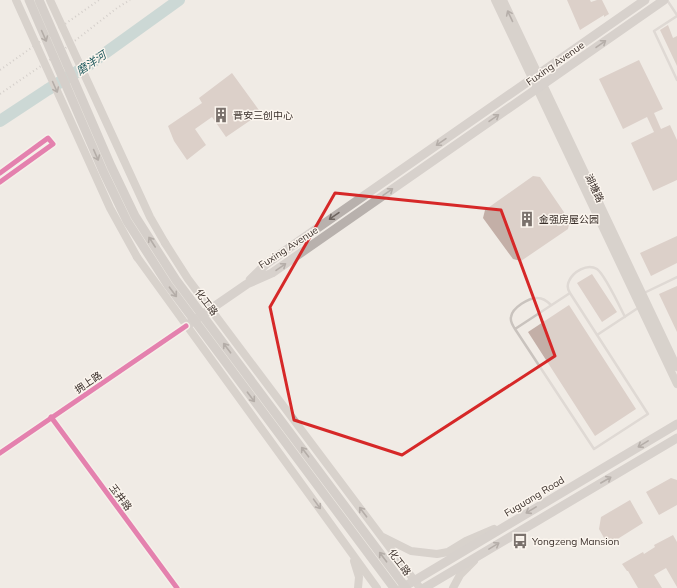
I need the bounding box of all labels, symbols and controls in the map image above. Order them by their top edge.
one-way arrow [506,10,513,22]
one-way arrow [41,29,48,41]
street label: Fuxing Avenue [524,38,587,88]
one-way arrow [596,40,607,48]
water label: 磨洋河 [73,47,110,78]
one-way arrow [52,80,59,92]
building icon: 晋安三创中心 [212,106,230,124]
place label: 晋安三创中心 [233,109,293,122]
one-way arrow [489,114,500,122]
one-way arrow [436,138,447,146]
one-way arrow [93,149,100,161]
street label: 湖塘路 [582,172,607,205]
one-way arrow [382,188,393,196]
building icon: 金强房屋公园 [518,210,536,228]
one-way arrow [329,212,340,220]
place label: 金强房屋公园 [539,213,599,226]
street label: Fuxing Avenue [256,223,320,271]
one-way arrow [148,237,156,248]
one-way arrow [276,263,287,271]
street label: 化工路 [192,286,221,318]
one-way arrow [169,287,177,298]
one-way arrow [223,343,231,354]
street label: 拥上路 [72,369,104,396]
one-way arrow [247,391,255,402]
one-way arrow [637,441,649,449]
one-way arrow [301,447,309,458]
street label: Fuguang Road [502,473,567,520]
one-way arrow [599,475,611,483]
street label: 玉井路 [106,481,135,513]
one-way arrow [312,498,321,509]
one-way arrow [359,507,367,518]
one-way arrow [526,507,538,515]
bus stop icon: Yongzeng Mansion [511,532,529,550]
place label: Yongzeng Mansion [531,535,619,548]
one-way arrow [488,542,500,550]
street label: 化工路 [385,546,414,578]
one-way arrow [378,551,387,562]

